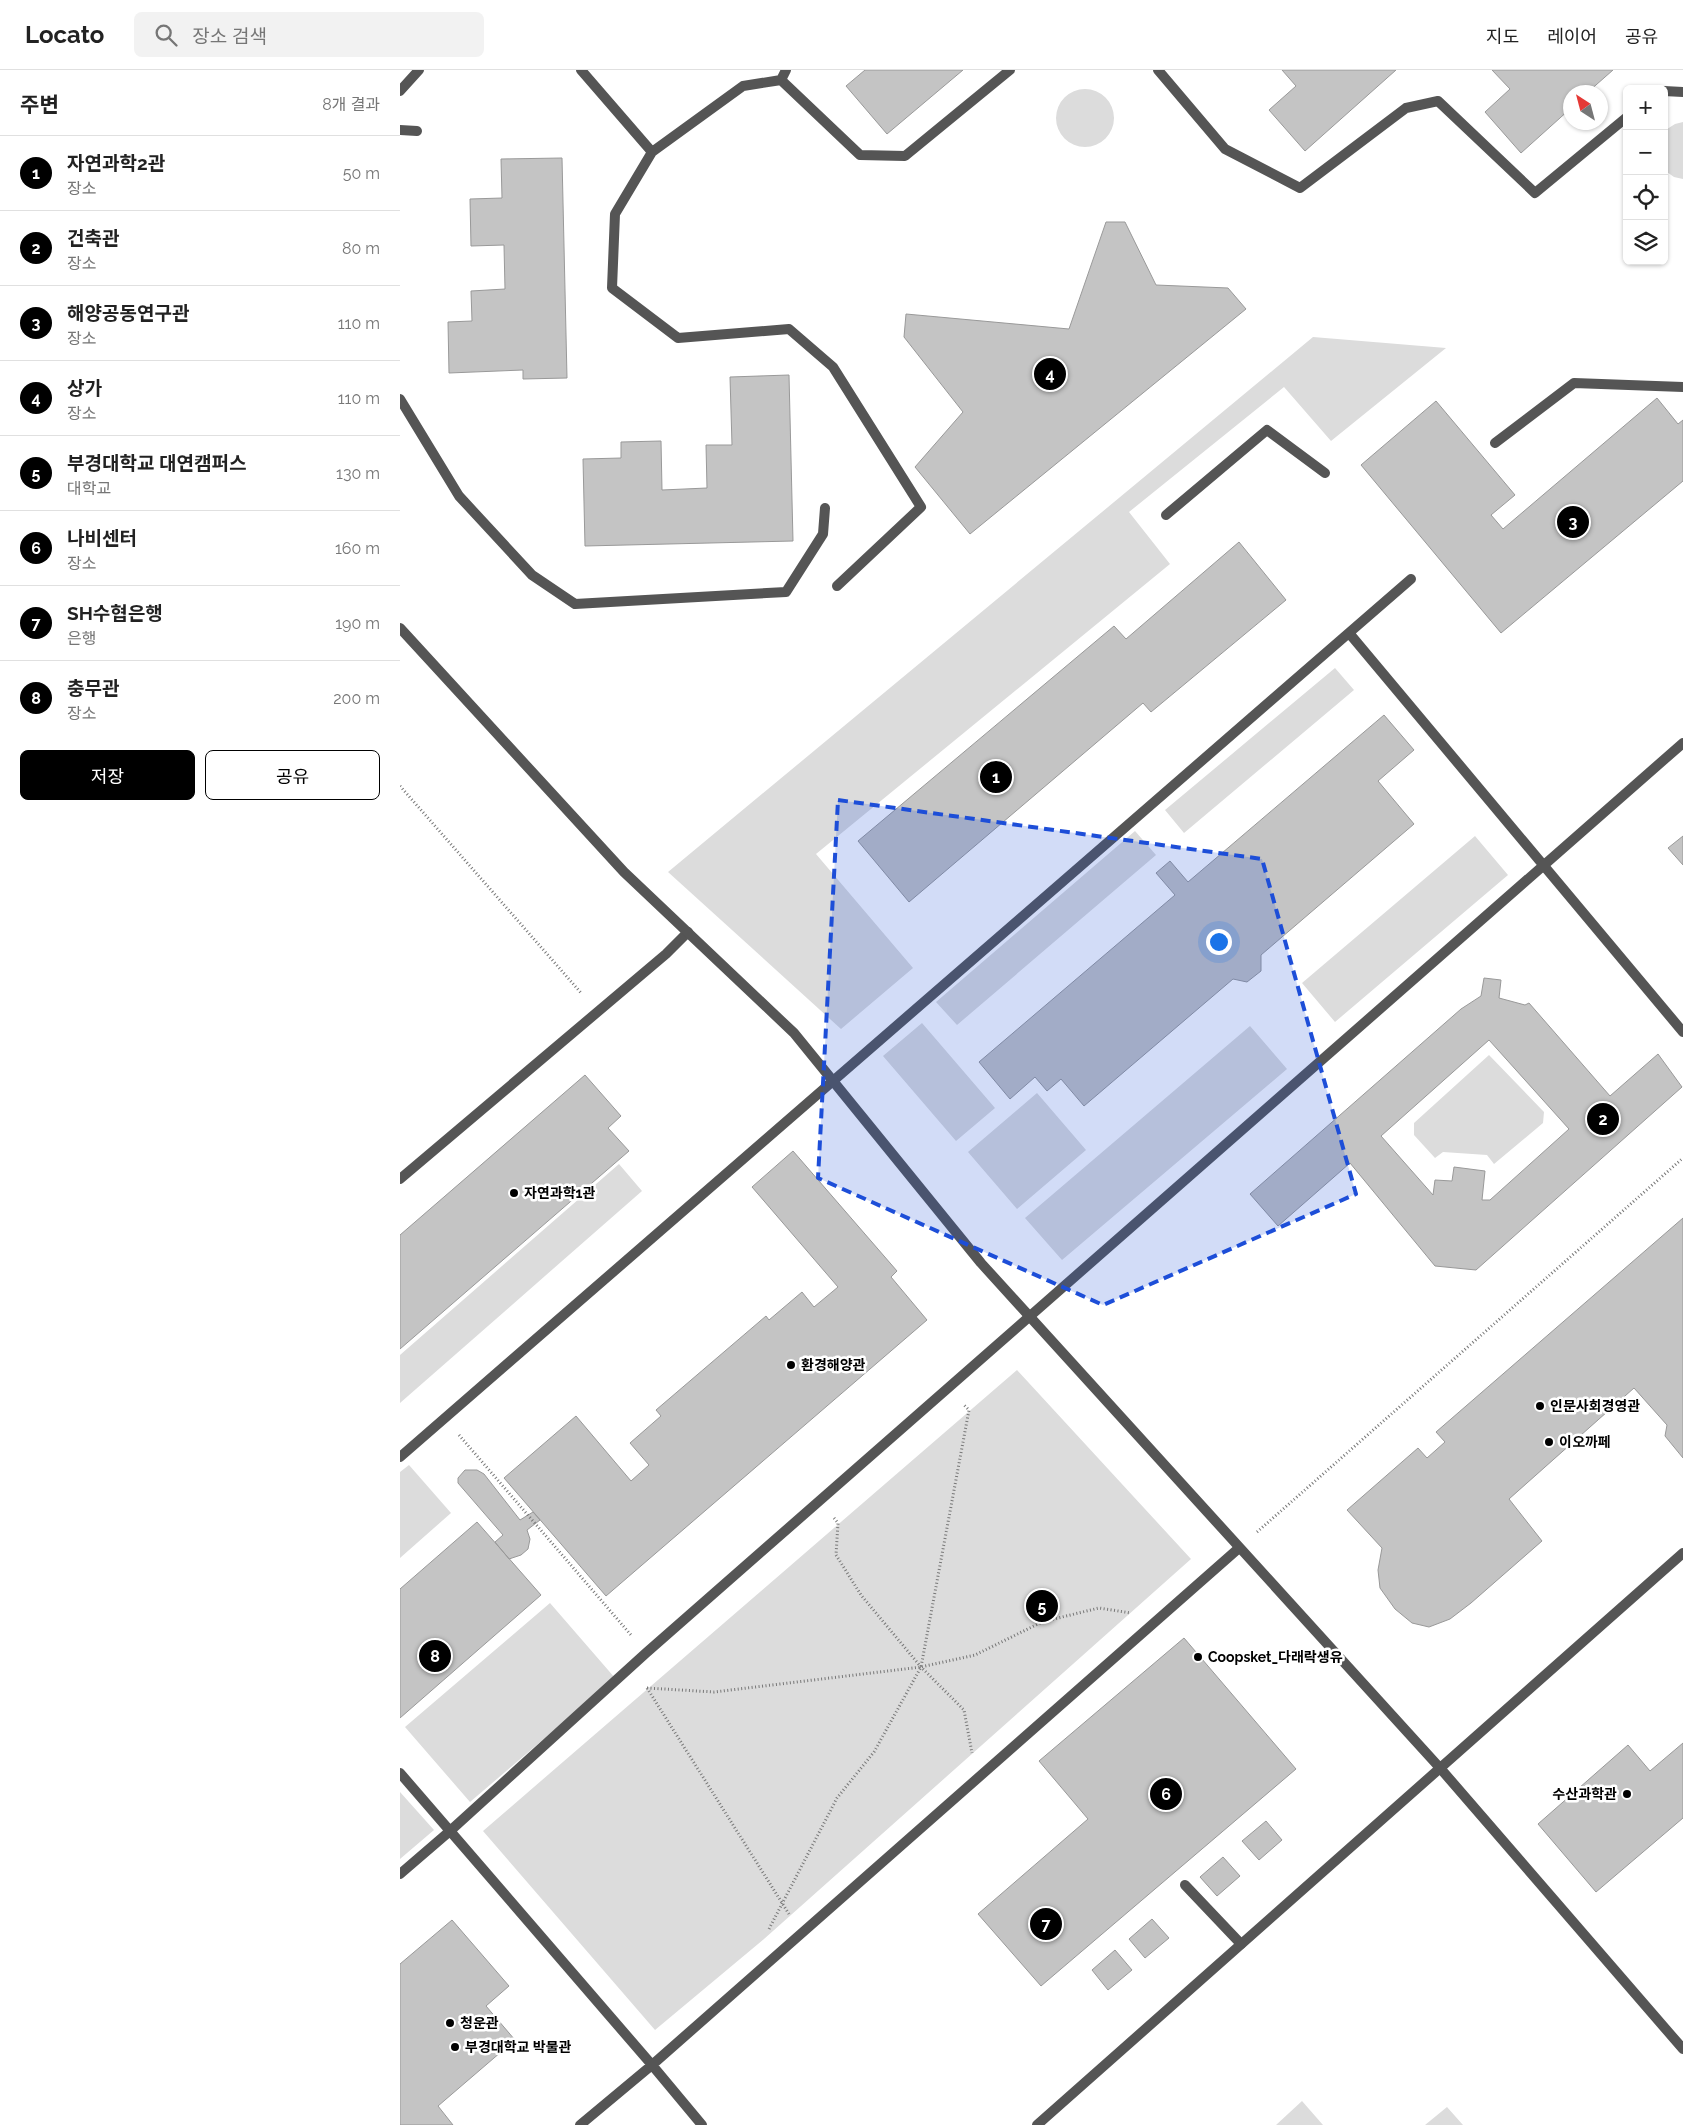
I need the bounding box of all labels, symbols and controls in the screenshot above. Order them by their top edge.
search box [134,12,484,57]
text: Locato [25,20,104,49]
icon: search [152,21,180,49]
text: 장소 검색 [192,25,267,47]
text: 지도 [1486,26,1519,47]
text: 레이어 [1547,26,1597,47]
text: 공유 [1625,26,1658,47]
north arrow [1563,85,1608,130]
map controls [1623,85,1668,265]
button: + [1623,85,1668,130]
text: 주변 [20,92,59,117]
text: 8개 결과 [322,95,380,114]
button: − [1623,130,1668,175]
text: 자연과학2관 [67,152,165,174]
text: 1 [32,164,40,183]
text: 50 m [343,164,380,183]
button: locate [1623,175,1668,220]
text: 장소 [67,179,96,198]
button: layers [1623,220,1668,265]
text: 건축관 [67,227,119,249]
text: 2 [31,239,41,258]
text: 80 m [342,239,380,258]
text: 장소 [67,254,96,273]
text: 해양공동연구관 [67,302,189,324]
text: 3 [32,314,40,333]
text: 110 m [338,314,380,333]
text: 장소 [67,329,96,348]
pin: 4 [1034,355,1066,393]
text: 상가 [67,377,102,399]
text: 4 [31,389,41,408]
text: 110 m [338,389,380,408]
text: 장소 [67,404,96,423]
text: 부경대학교 대연캠퍼스 [67,452,246,474]
text: 5 [32,464,40,483]
text: 130 m [336,464,380,483]
text: 대학교 [67,479,111,498]
pin: 3 [1557,503,1589,541]
text: 나비센터 [67,527,137,549]
text: 6 [31,539,41,558]
text: 160 m [335,539,380,558]
text: 장소 [67,554,96,573]
text: SH수협은행 [67,602,163,624]
text: 7 [32,614,40,633]
text: 190 m [335,614,380,633]
text: 은행 [67,629,96,648]
text: 충무관 [67,677,119,699]
text: 8 [31,689,41,708]
text: 200 m [333,689,380,708]
text: 장소 [67,704,96,723]
button: 저장 [20,750,195,800]
button: 공유 [205,750,380,800]
pin: 1 [980,758,1012,796]
your location [1206,929,1232,955]
pin: 2 [1587,1100,1619,1138]
place label: 자연과학1관 [524,1185,595,1201]
marker: 자연과학1관 [508,1187,520,1199]
place label: 환경해양관 [801,1357,866,1373]
marker: 환경해양관 [785,1359,797,1371]
place label: 인문사회경영관 [1550,1398,1640,1414]
marker: 인문사회경영관 [1534,1400,1546,1412]
place label: 이오까페 [1559,1434,1611,1450]
marker: 이오까페 [1543,1436,1555,1448]
pin: 5 [1026,1587,1058,1625]
pin: 8 [419,1637,451,1675]
place label: Coopsket_다래락생유 [1208,1649,1343,1665]
marker: Coopsket_다래락생유 [1192,1651,1204,1663]
pin: 6 [1150,1775,1182,1813]
place label: 수산과학관 [1553,1786,1617,1802]
marker: 수산과학관 [1621,1788,1633,1800]
pin: 7 [1030,1905,1062,1943]
place label: 청운관 [460,2015,499,2031]
marker: 청운관 [444,2017,456,2029]
place label: 부경대학교 박물관 [465,2039,572,2055]
marker: 부경대학교 박물관 [449,2041,461,2053]

